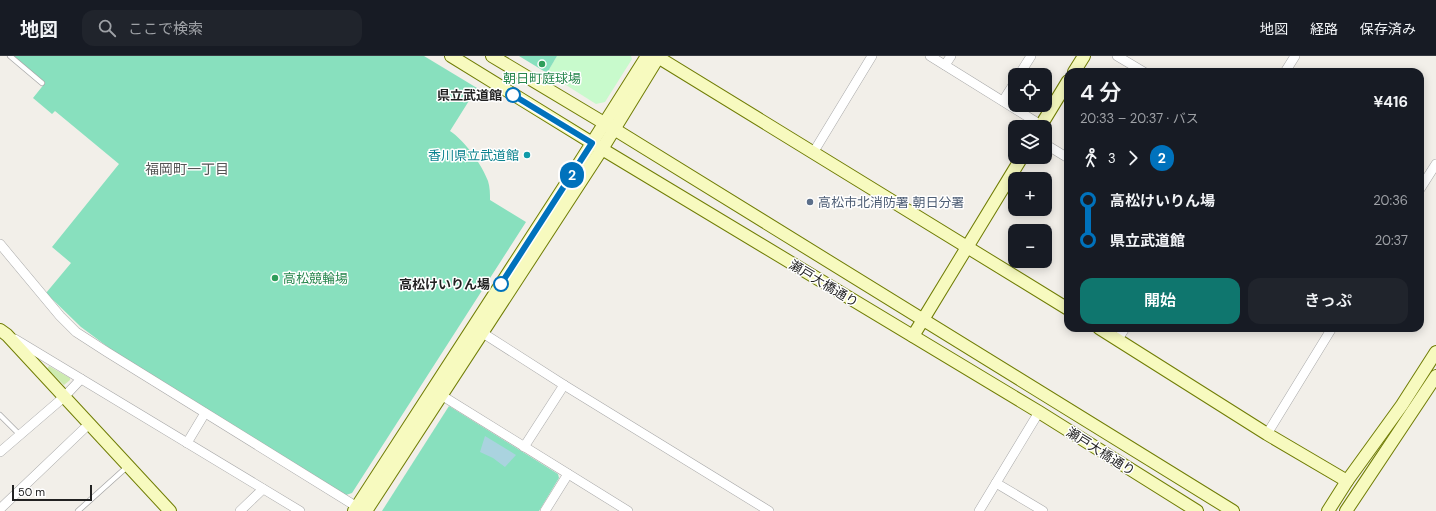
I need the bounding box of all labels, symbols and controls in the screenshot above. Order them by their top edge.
search box [82,10,362,46]
text: 地図 [20,17,58,42]
icon: search [96,17,118,39]
text: ここで検索 [128,19,203,39]
text: 地図 [1260,20,1288,38]
text: 経路 [1310,20,1338,38]
text: 保存済み [1360,20,1416,38]
marker: 朝日町庭球場 [537,59,547,69]
map controls [1008,68,1052,268]
button: locate [1008,68,1052,112]
place label: 朝日町庭球場 [503,70,581,87]
text: 4 分 [1080,78,1121,107]
place label: 県立武道館 [437,87,502,104]
marker: 県立武道館 [505,87,521,103]
text: ¥416 [1374,92,1408,112]
text: 20:33 – 20:37 · バス [1080,110,1199,127]
button: layers [1008,120,1052,164]
place label: 香川県立武道館 [428,147,519,164]
icon: walk [1080,147,1102,169]
icon: forward [1122,147,1144,169]
text: 2 [1158,149,1166,167]
marker: 香川県立武道館 [522,150,532,160]
text: 3 [1108,150,1116,167]
district label: 福岡町一丁目 [145,160,229,178]
line badge: 2 [559,162,585,188]
text: 2 [568,166,576,184]
button: + [1008,172,1052,216]
text: 高松けいりん場 [1110,191,1215,211]
text: 20:36 [1373,192,1408,209]
place label: 高松市北消防署 朝日分署 [818,194,964,211]
marker: 高松市北消防署 朝日分署 [805,197,815,207]
button: − [1008,224,1052,268]
text: 県立武道館 [1110,231,1185,251]
text: 20:37 [1375,232,1408,249]
street label: 瀬戸大橋通り [786,256,862,311]
place label: 高松競輪場 [283,270,348,287]
marker: 高松競輪場 [270,273,280,283]
place label: 高松けいりん場 [399,276,490,293]
marker: 高松けいりん場 [493,276,509,292]
button: 開始 [1080,278,1240,324]
button: きっぷ [1248,278,1408,324]
street label: 瀬戸大橋通り [1063,424,1138,479]
scale bar [12,483,92,502]
text: 50 m [18,485,45,499]

